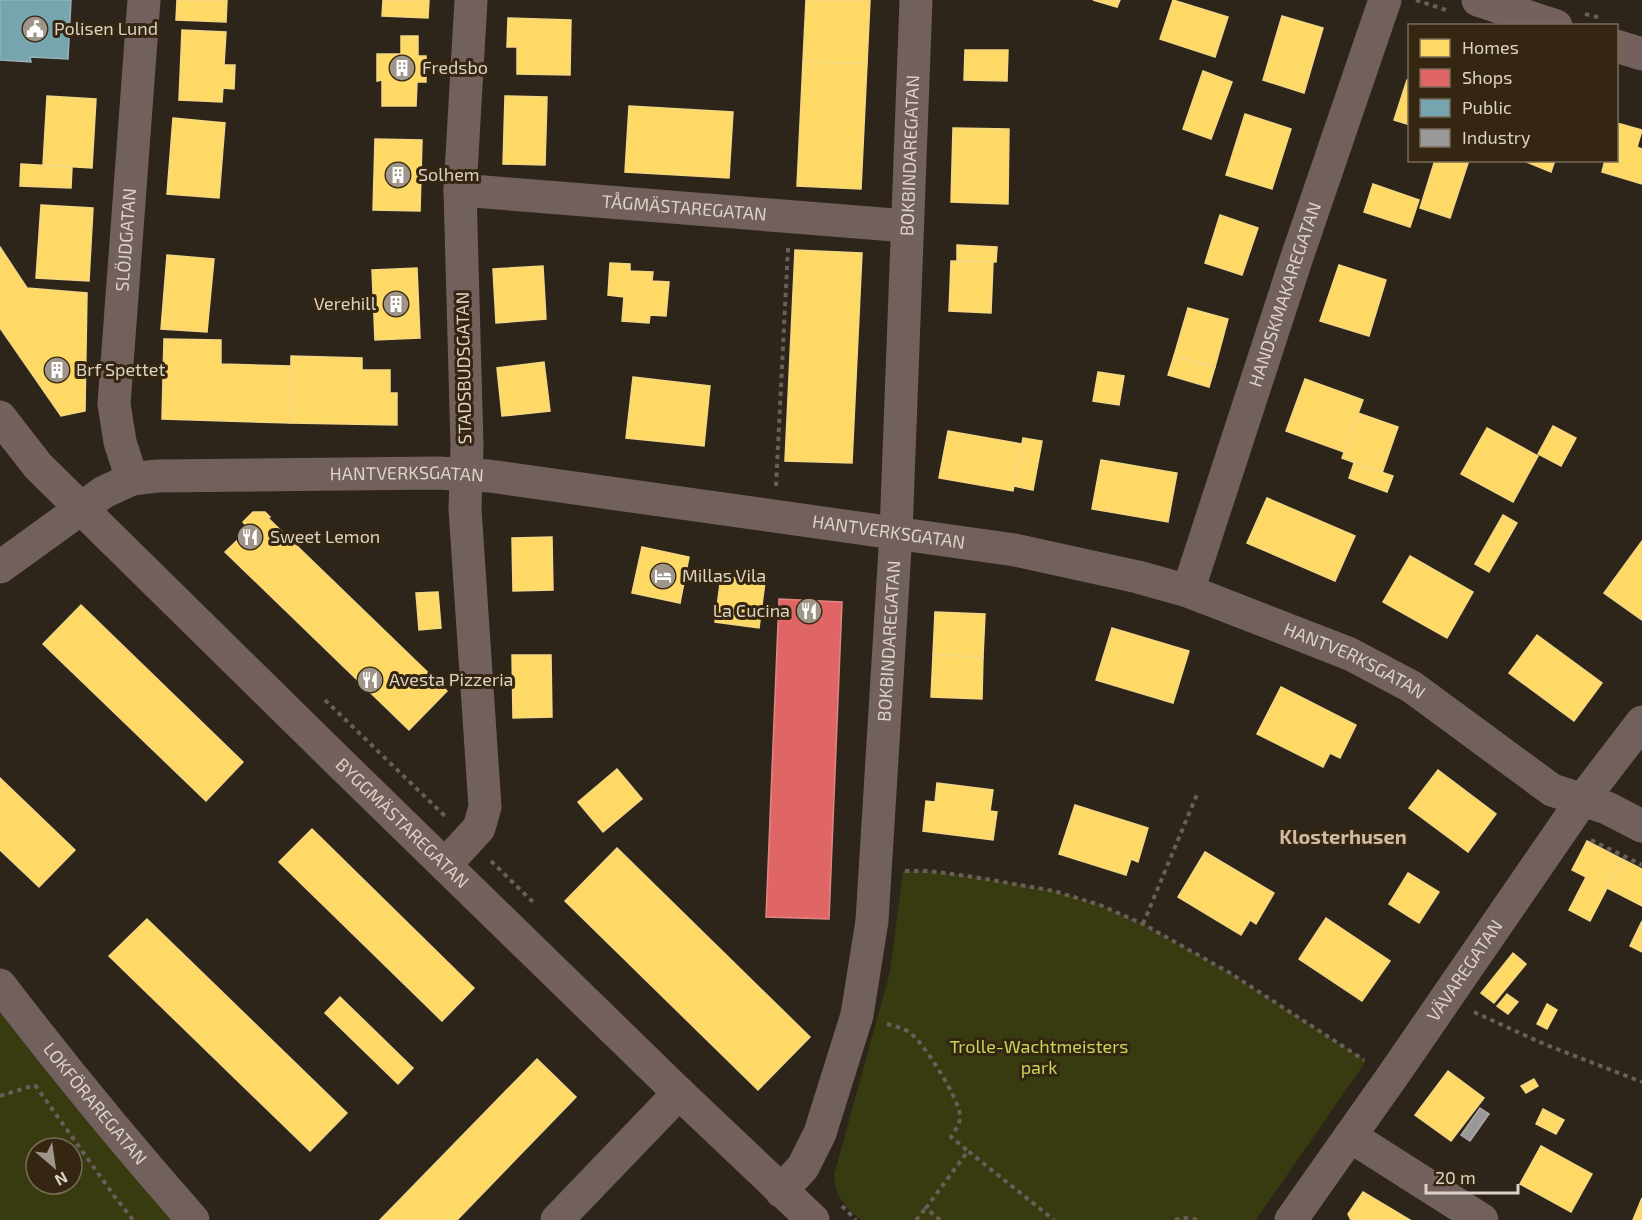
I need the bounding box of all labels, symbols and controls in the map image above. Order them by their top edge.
public building icon: Polisen Lund [20,14,50,44]
place label: Polisen Lund [54,17,158,39]
legend [1408,24,1618,162]
text: Homes [1462,36,1519,58]
building icon: Fredsbo [387,53,417,83]
place label: Fredsbo [422,56,488,78]
text: Shops [1462,66,1512,88]
street label: BOKBINDAREGATAN [895,74,923,236]
text: Public [1462,96,1512,118]
text: Industry [1462,126,1531,148]
building icon: Solhem [383,160,413,190]
place label: Solhem [418,163,480,185]
street label: SLÖJDGATAN [110,187,140,292]
street label: TÅGMÄSTAREGATAN [601,189,768,225]
street label: HANDSKMAKAREGATAN [1243,199,1325,389]
building icon: Verehill [381,289,411,319]
place label: Verehill [314,292,377,314]
street label: STADSBUDSGATAN [451,292,475,445]
building icon: Brf Spettet [42,355,72,385]
place label: Brf Spettet [76,358,165,380]
street label: HANTVERKSGATAN [330,461,484,486]
street label: HANTVERKSGATAN [811,510,967,553]
restaurant icon: Sweet Lemon [235,522,265,552]
place label: Sweet Lemon [270,525,380,547]
street label: BOKBINDAREGATAN [872,560,904,722]
hotel icon: Millas Vila [648,561,678,591]
place label: Millas Vila [682,564,766,586]
restaurant icon: La Cucina [794,596,824,626]
place label: La Cucina [713,599,790,621]
street label: HANTVERKSGATAN [1281,617,1430,703]
restaurant icon: Avesta Pizzeria [355,665,385,695]
place label: Avesta Pizzeria [389,668,514,690]
street label: BYGGMÄSTAREGATAN [332,753,474,892]
district label: Klosterhusen [1279,824,1407,848]
street label: VÄVAREGATAN [1422,915,1507,1025]
park label: Trolle-Wachtmeisters park [949,1035,1129,1078]
street label: LOKFÖRAREGATAN [39,1038,152,1169]
north arrow [24,1136,84,1196]
scale bar [1426,1157,1518,1195]
text: 20 m [1435,1166,1476,1188]
text: N [52,1168,71,1191]

